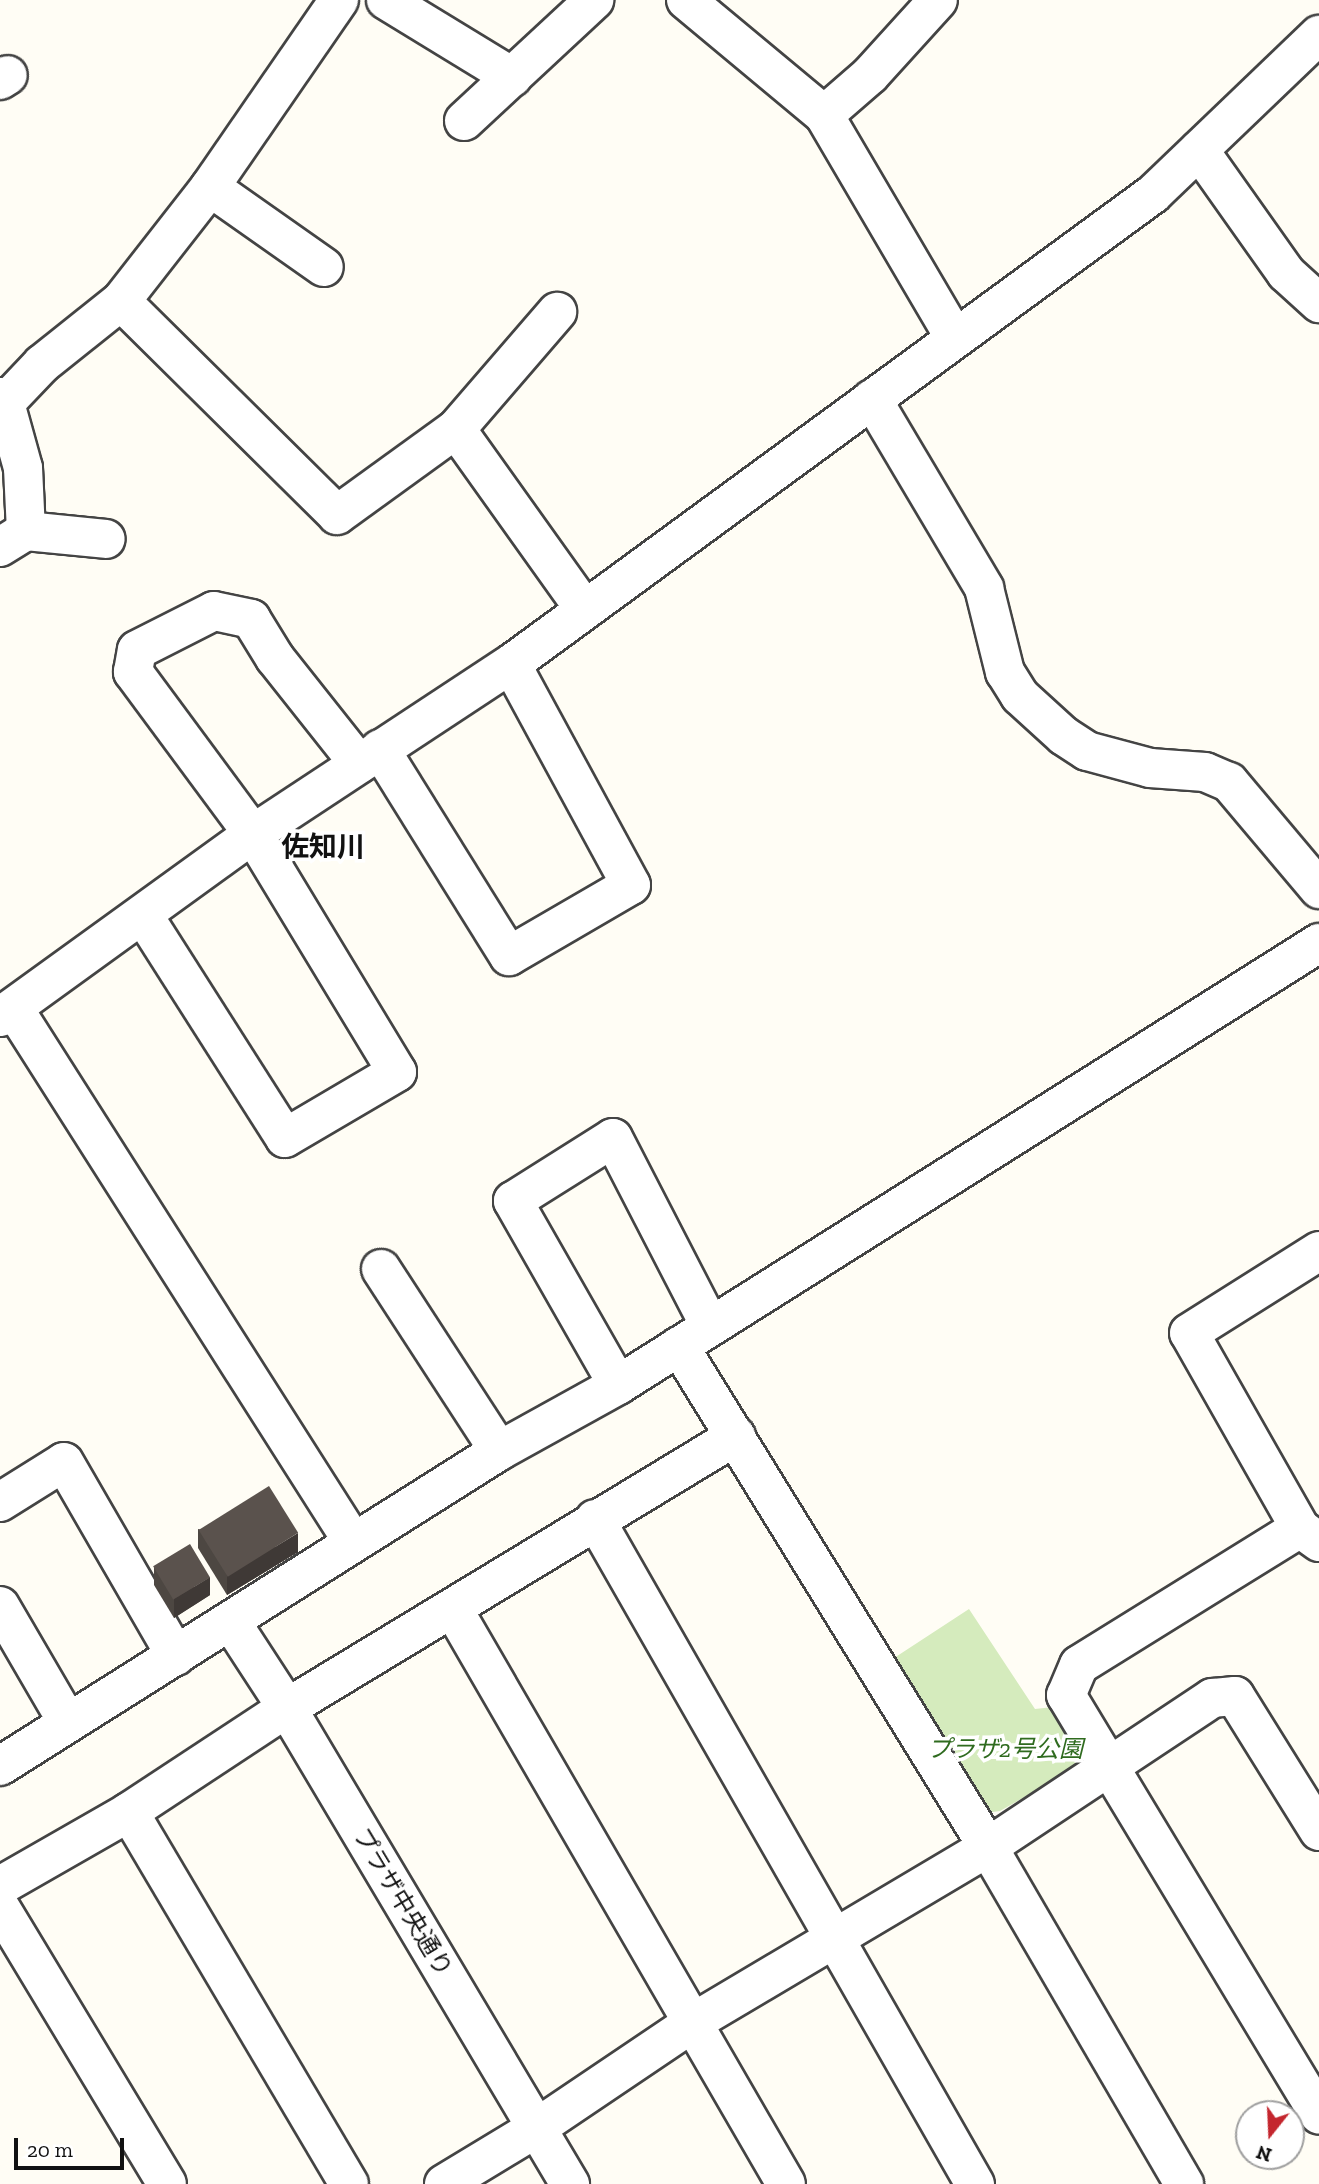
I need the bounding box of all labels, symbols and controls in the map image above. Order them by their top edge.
district label: 佐知川 [281,830,365,864]
park label: プラザ2号公園 [927,1735,1083,1763]
street label: プラザ中央通り [347,1823,459,1981]
north arrow [1235,2100,1305,2170]
scale bar [18,2124,128,2168]
text: 20 m [27,2137,73,2162]
text: N [1254,2140,1274,2167]

